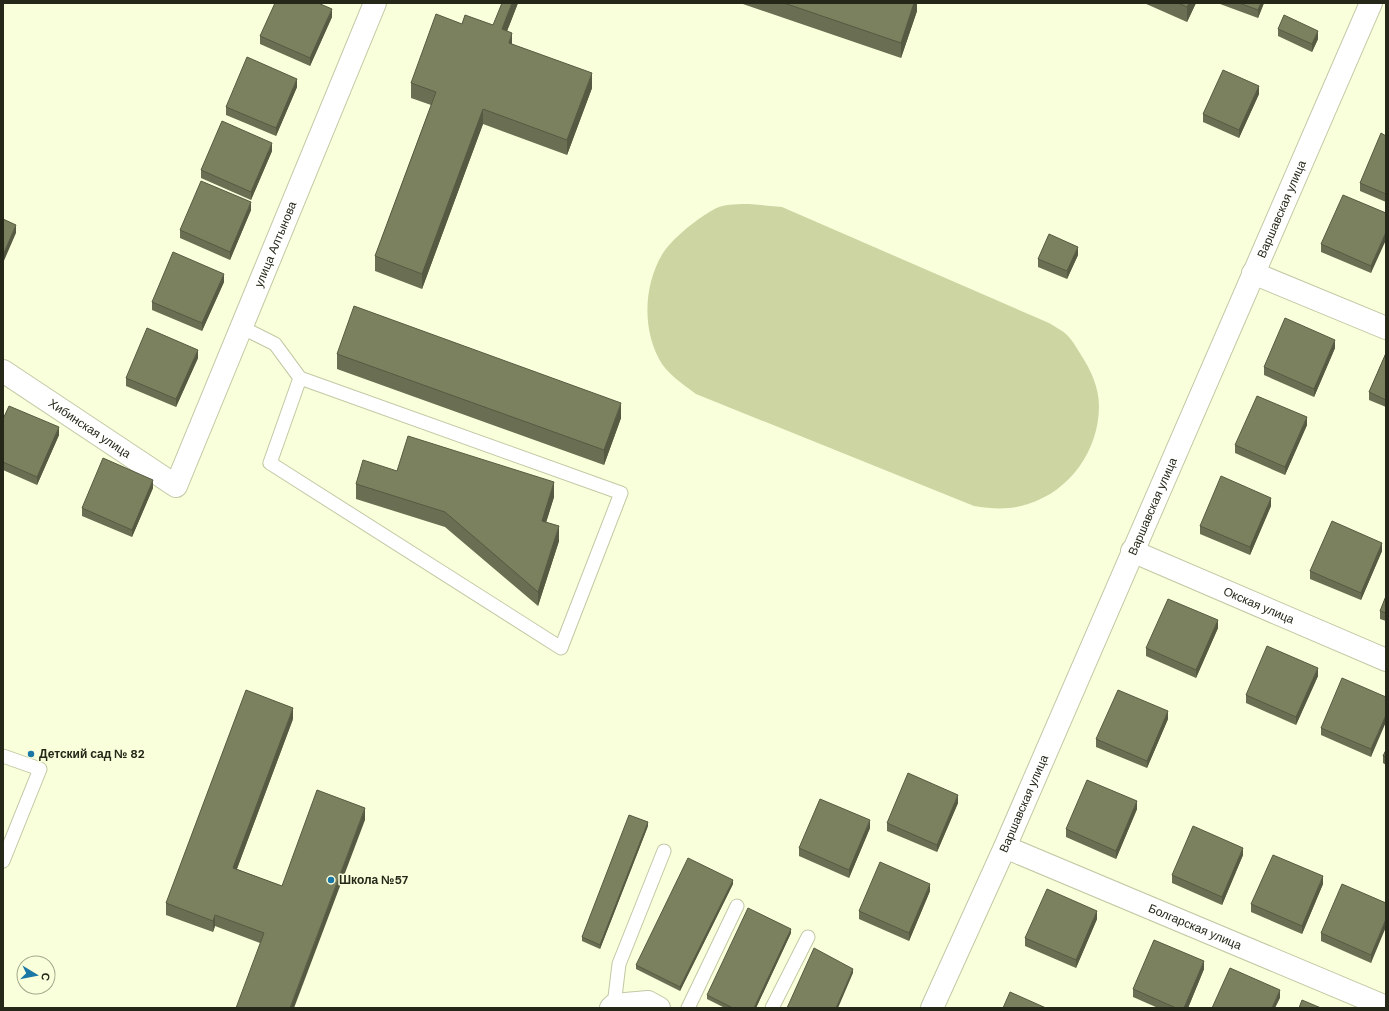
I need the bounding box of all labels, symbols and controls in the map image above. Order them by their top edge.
street label: Варшавская улица [1253,158,1310,260]
street label: улица Алтынова [251,199,301,290]
street label: Хибинская улица [45,395,134,462]
street label: Варшавская улица [1124,455,1181,558]
street label: Окская улица [1221,583,1297,628]
place label: Детский сад № 82 [39,746,145,762]
marker: Детский сад № 82 [26,749,36,759]
street label: Варшавская улица [996,752,1052,855]
place label: Школа №57 [339,872,409,888]
marker: Школа №57 [326,875,336,885]
street label: Болгарская улица [1146,900,1244,954]
north arrow [16,955,56,995]
text: С [38,972,53,982]

